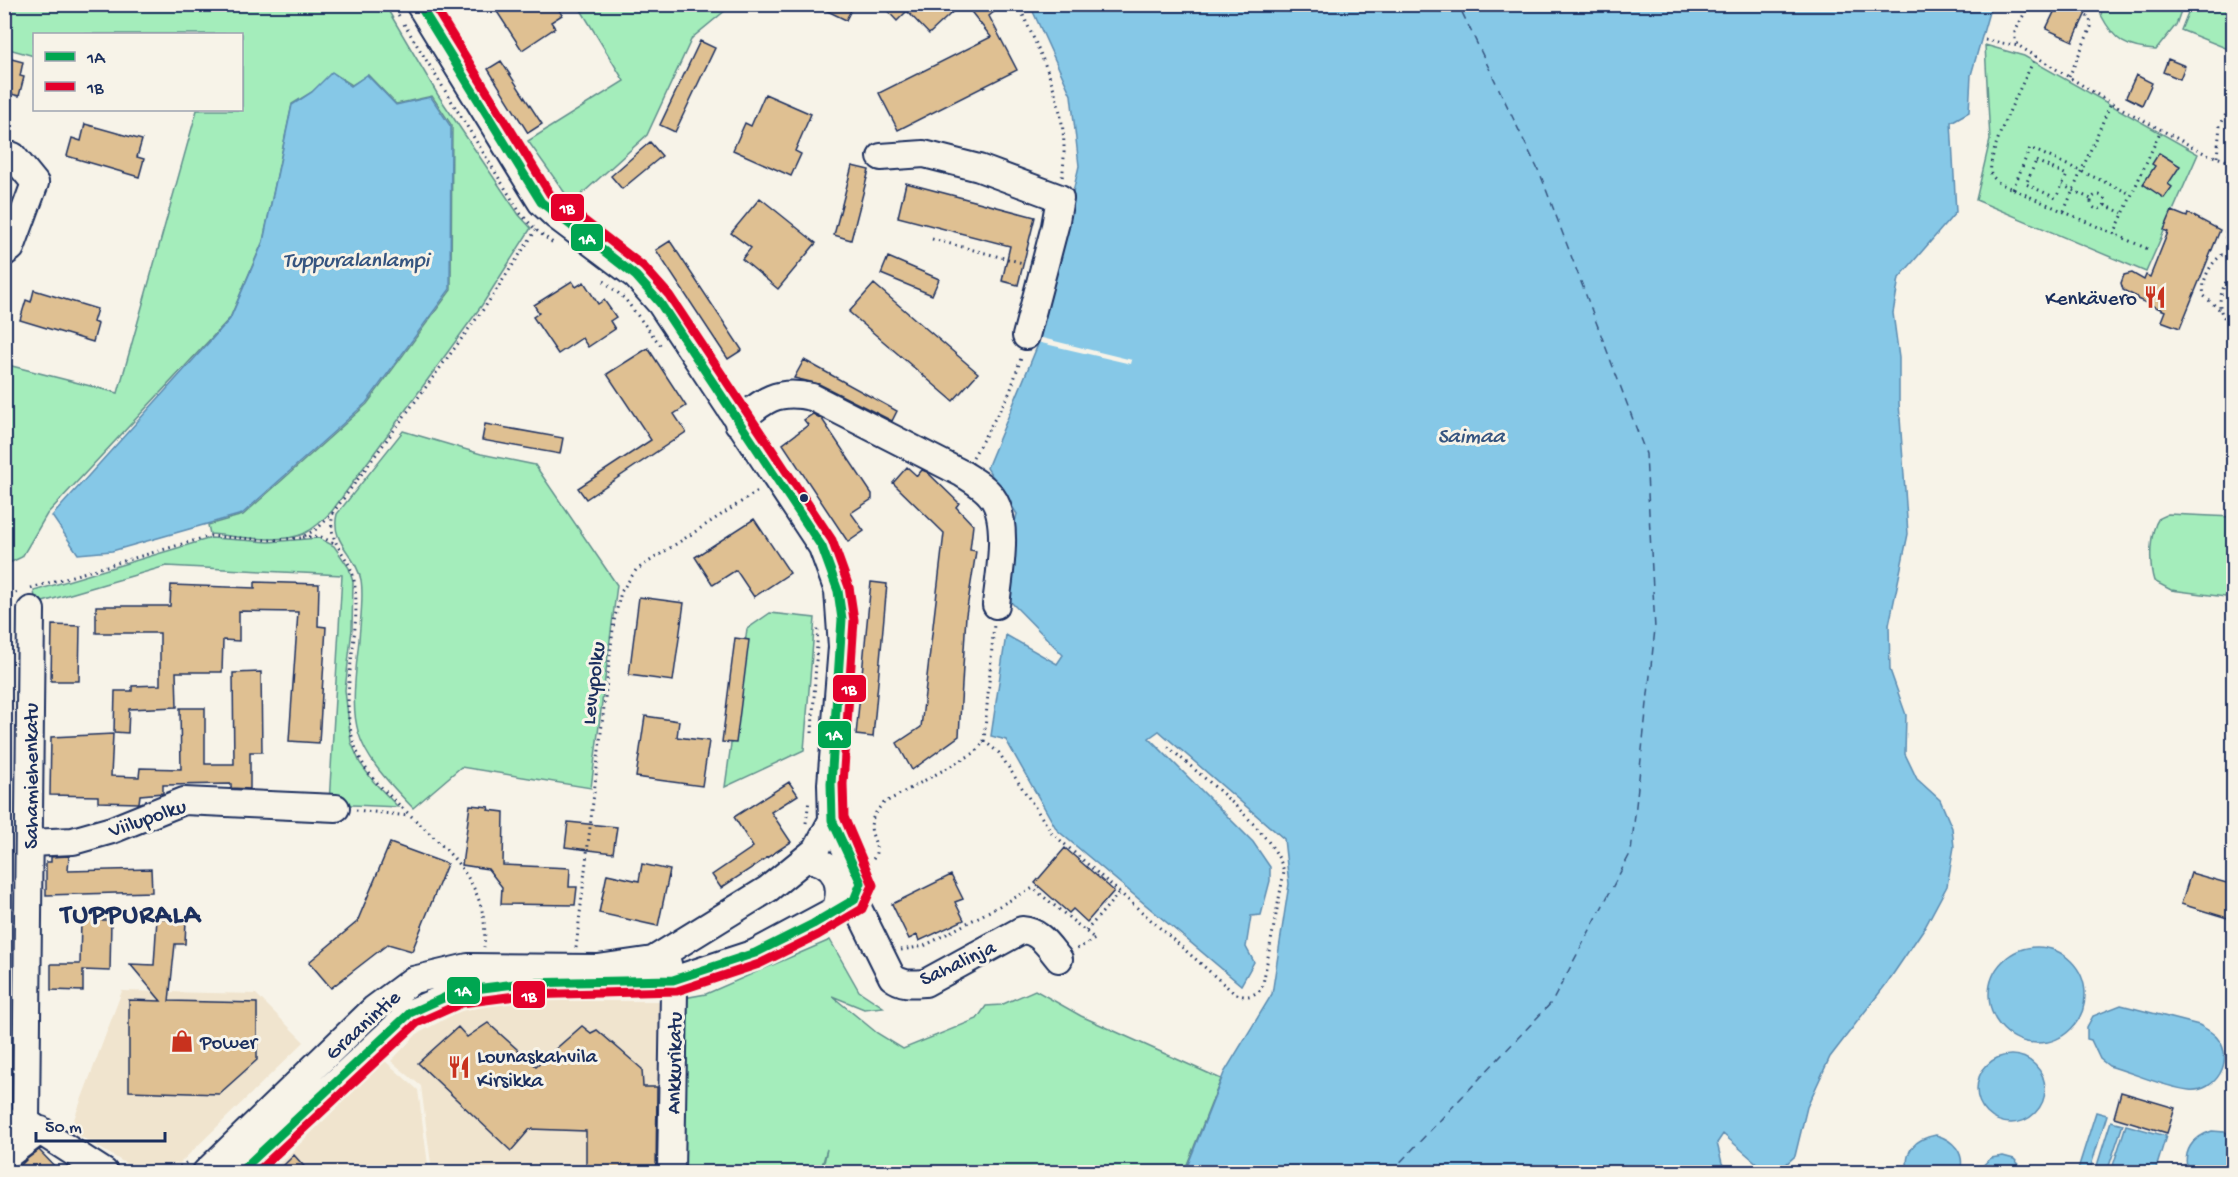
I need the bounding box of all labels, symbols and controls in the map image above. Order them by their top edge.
legend [33,33,243,111]
text: 1A [86,49,106,70]
text: 1B [86,79,104,100]
line badge: 1B [550,193,585,222]
text: 1B [559,201,575,220]
line badge: 1A [570,223,604,252]
text: 1A [578,232,597,251]
water label: Tuppuralanlampi [283,249,432,275]
restaurant icon: Kenkävero [2142,284,2168,310]
place label: Kenkävero [2045,288,2137,313]
water label: Saimaa [1437,425,1506,451]
unlabelled marker [798,492,810,504]
street label: Levypolku [578,640,613,726]
line badge: 1B [832,674,867,703]
text: 1B [841,682,857,701]
street label: Sahamiehenkatu [21,703,46,849]
line badge: 1A [817,720,852,749]
text: 1A [825,728,844,747]
street label: Viilupolku [105,795,190,846]
district label: TUPPURALA [59,901,202,933]
street label: Sahalinja [916,936,1002,994]
line badge: 1A [446,976,481,1005]
line badge: 1B [512,980,546,1009]
text: 1A [454,984,473,1003]
street label: Graanintie [322,986,408,1067]
text: 1B [521,989,537,1008]
street label: Ankkurikatu [663,1012,690,1114]
shop icon: Power [169,1028,195,1054]
place label: Power [199,1032,259,1057]
place label: Lounaskahvila Kirsikka [477,1046,599,1095]
restaurant icon: Lounaskahvila Kirsikka [446,1054,472,1080]
scale bar [36,1105,165,1143]
text: 50 m [45,1118,82,1139]

